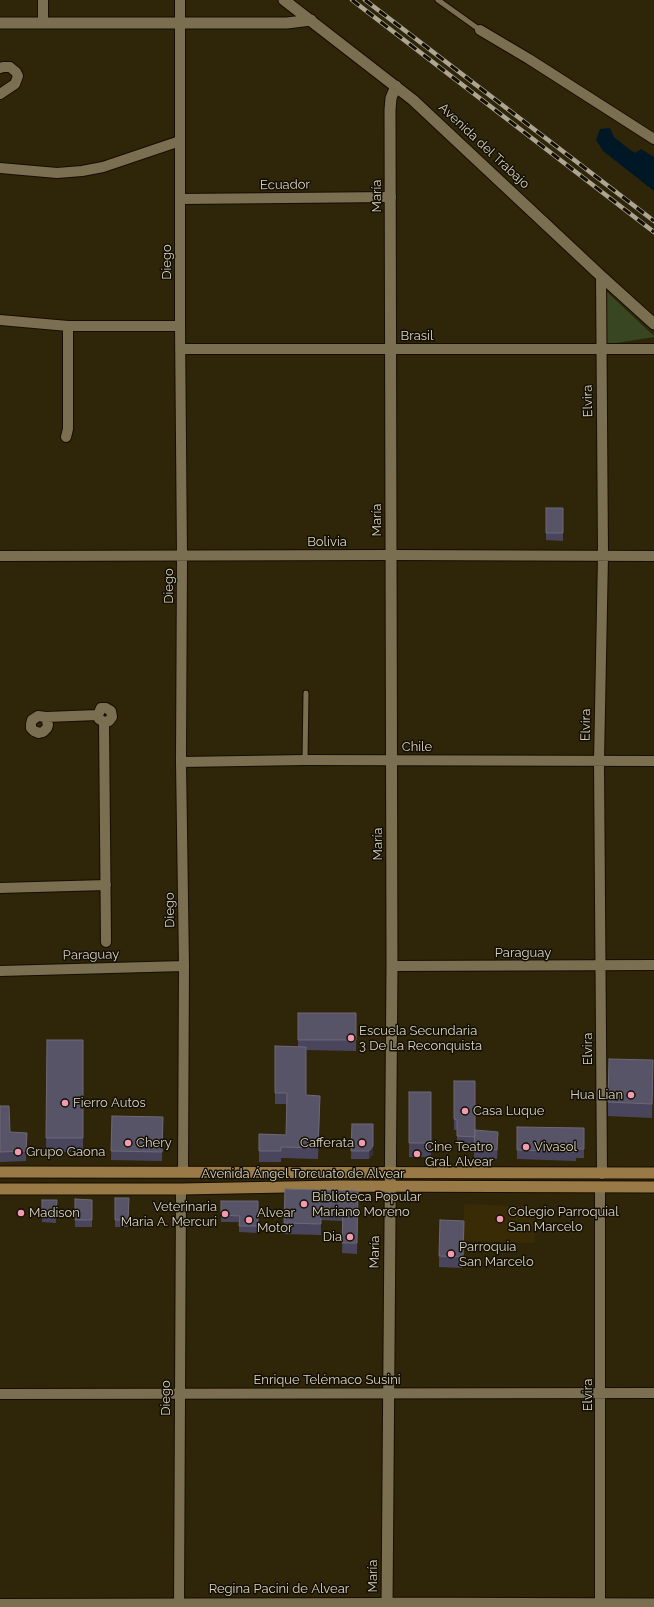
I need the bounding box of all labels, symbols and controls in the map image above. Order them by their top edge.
street label: Avenida del Trabajo [435,100,533,192]
street label: Ecuador [260,177,310,193]
street label: María [369,180,385,212]
street label: Diego [159,244,175,280]
street label: Brasil [401,328,433,344]
street label: Elvira [580,385,596,417]
street label: María [369,504,385,536]
street label: Bolivia [307,534,347,550]
street label: Diego [161,568,177,604]
street label: Elvira [578,709,594,741]
street label: Chile [402,739,432,755]
street label: María [370,828,386,860]
street label: Diego [162,892,178,928]
street label: Paraguay [495,945,551,961]
street label: Paraguay [63,947,119,963]
place label: Escuela Secundaria 3 De La Reconquista [359,1023,482,1054]
marker: Escuela Secundaria 3 De La Reconquista [346,1033,356,1043]
street label: Elvira [580,1033,596,1065]
place label: Hua Lian [570,1087,623,1103]
marker: Hua Lian [626,1090,636,1100]
place label: Fierro Autos [73,1095,146,1111]
marker: Fierro Autos [60,1098,70,1108]
place label: Casa Luque [473,1103,544,1119]
marker: Casa Luque [460,1106,470,1116]
place label: Chery [136,1135,172,1151]
place label: Cafferata [300,1135,354,1151]
marker: Chery [123,1138,133,1148]
marker: Cafferata [357,1138,367,1148]
place label: Cine Teatro Gral. Alvear [425,1139,493,1170]
place label: Vivasol [534,1139,577,1155]
marker: Vivasol [521,1142,531,1152]
place label: Grupo Gaona [26,1144,105,1160]
marker: Grupo Gaona [13,1147,23,1157]
marker: Cine Teatro Gral. Alvear [412,1149,422,1159]
street label: Avenida Ángel Torcuato de Alvear [201,1166,405,1182]
place label: Biblioteca Popular Mariano Moreno [312,1189,422,1220]
place label: Veterinaria Maria A. Mercuri [121,1199,217,1230]
marker: Biblioteca Popular Mariano Moreno [299,1199,309,1209]
place label: Colegio Parroquial San Marcelo [508,1204,619,1235]
place label: Madison [29,1205,80,1221]
place label: Alvear Motor [257,1205,295,1236]
marker: Madison [16,1208,26,1218]
marker: Veterinaria Maria A. Mercuri [220,1209,230,1219]
marker: Colegio Parroquial San Marcelo [495,1214,505,1224]
marker: Alvear Motor [244,1215,254,1225]
place label: Dia [323,1229,342,1245]
marker: Dia [345,1232,355,1242]
street label: María [367,1235,383,1269]
place label: Parroquia San Marcelo [459,1239,534,1270]
marker: Parroquia San Marcelo [446,1249,456,1259]
street label: Enrique Telémaco Susini [253,1372,401,1388]
street label: Elvira [580,1379,596,1411]
street label: Diego [158,1380,174,1416]
street label: María [365,1560,381,1592]
street label: Regina Pacini de Alvear [209,1581,349,1597]

